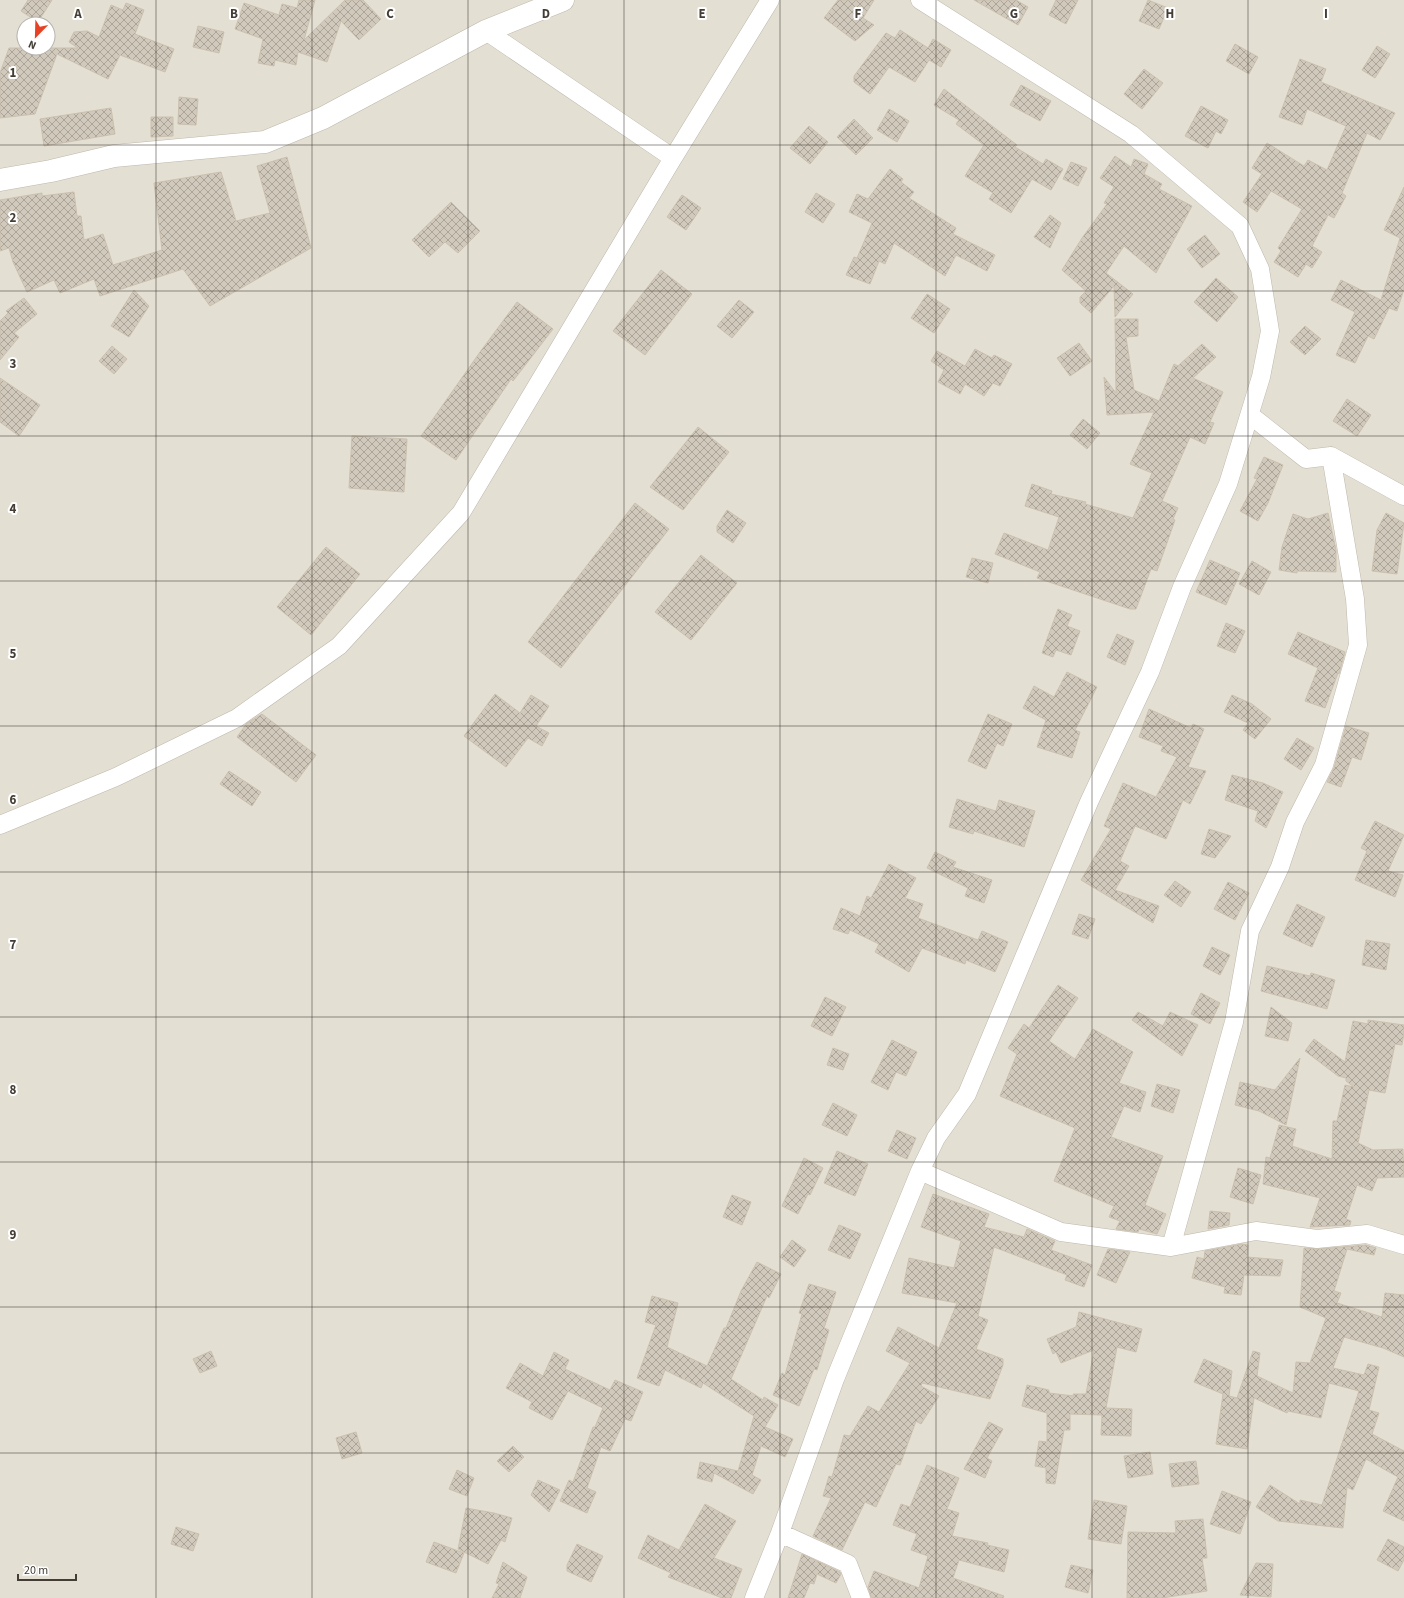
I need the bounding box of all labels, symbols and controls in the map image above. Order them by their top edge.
text: A [73,5,82,23]
text: B [230,5,238,23]
text: C [386,5,394,23]
text: D [542,5,550,23]
text: E [698,5,706,23]
text: F [855,5,862,23]
text: G [1010,5,1018,23]
text: H [1166,5,1174,23]
text: I [1324,5,1328,23]
north arrow [16,16,56,56]
text: N [26,36,39,53]
text: 1 [10,64,17,82]
text: 2 [10,209,17,227]
text: 3 [10,355,17,373]
text: 4 [10,500,17,518]
text: 5 [10,645,17,663]
text: 6 [10,791,17,809]
text: 7 [10,936,17,954]
text: 8 [10,1081,17,1099]
text: 9 [10,1226,17,1244]
scale bar [18,1556,76,1582]
text: 20 m [24,1562,48,1579]

